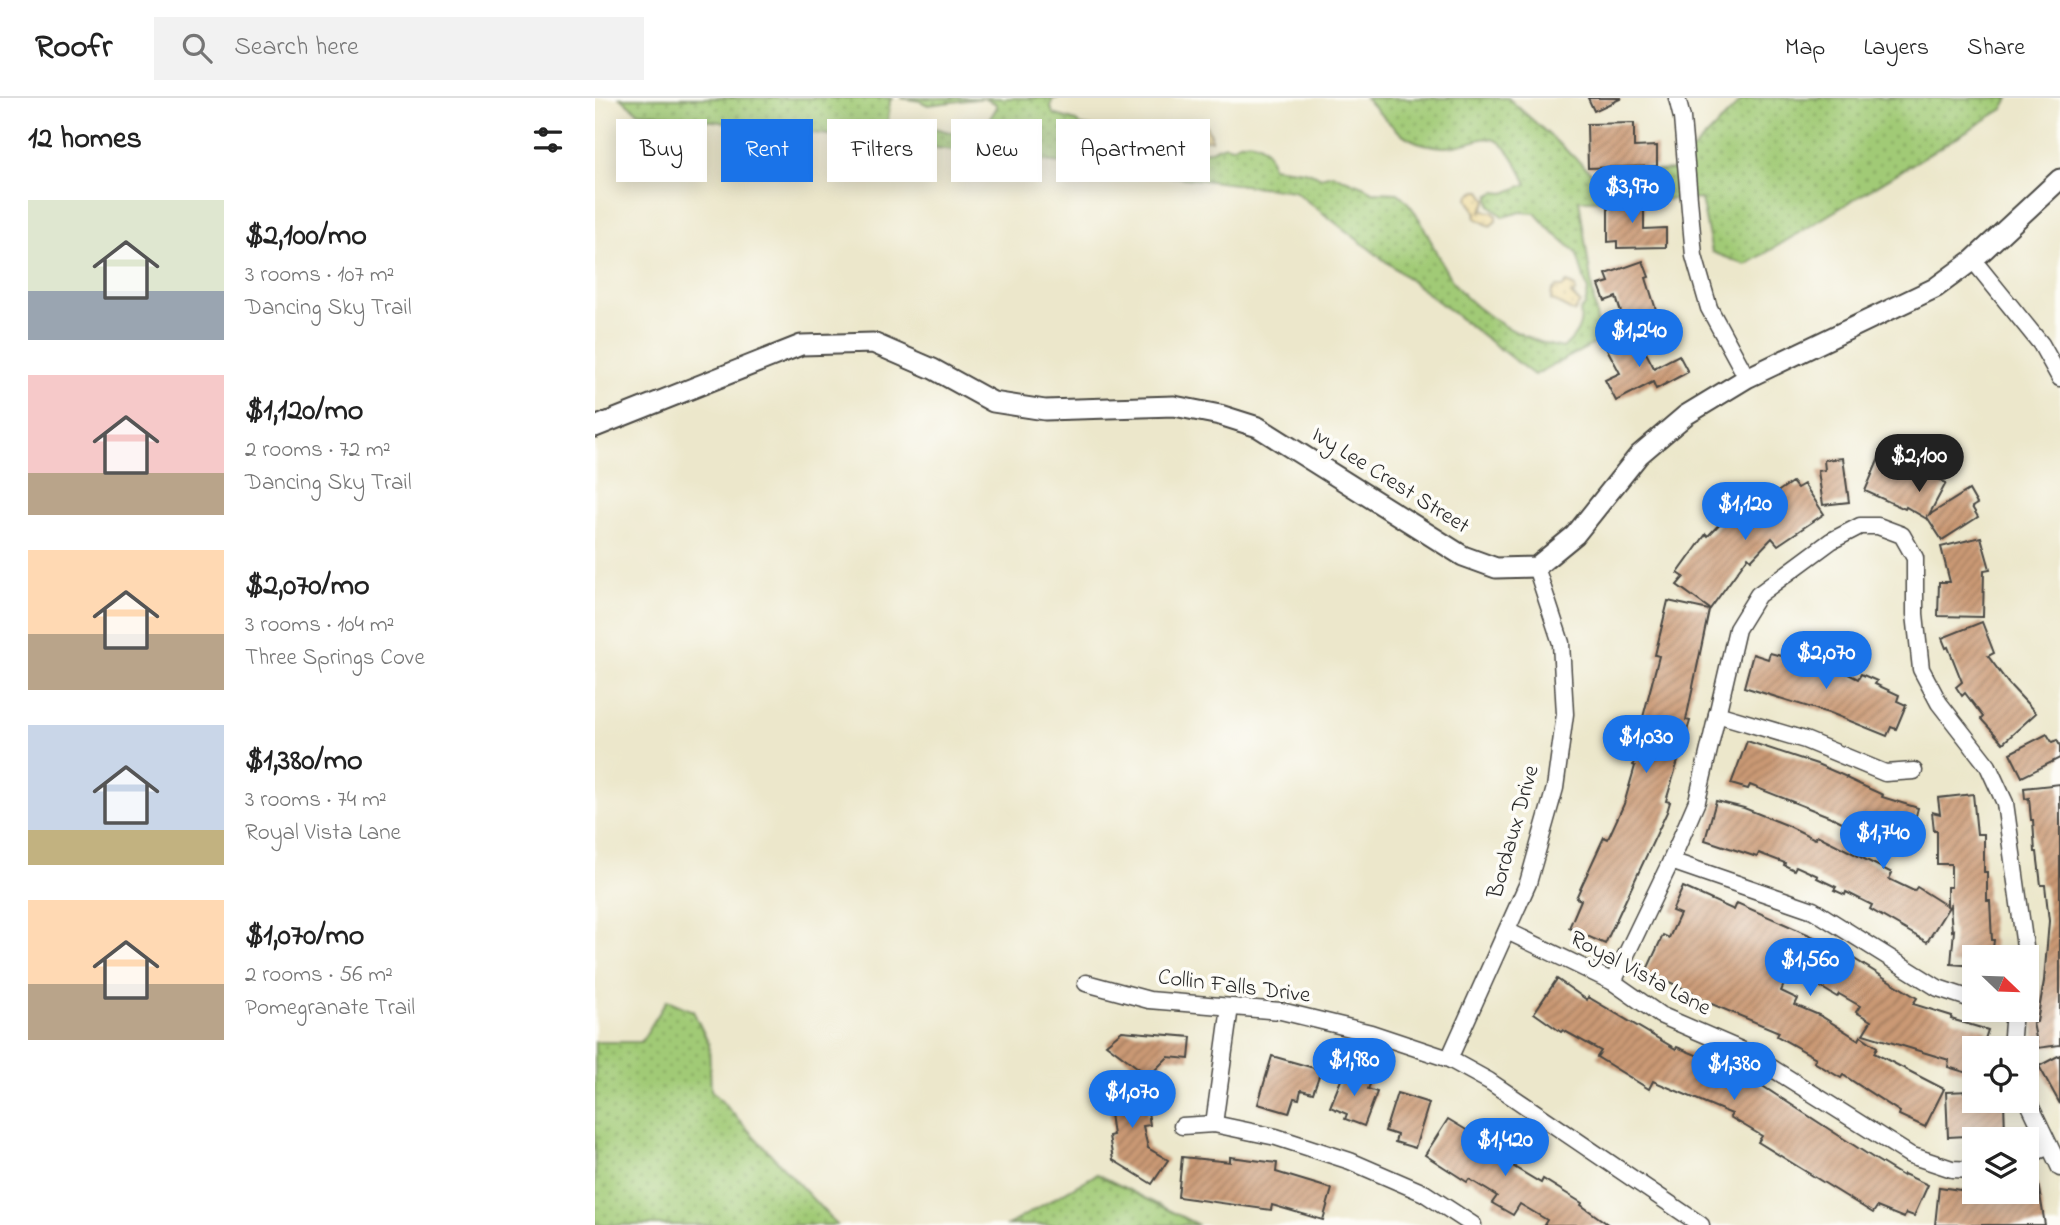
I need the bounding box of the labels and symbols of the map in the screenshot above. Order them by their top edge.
pin: $3,970 [1575,166,1689,225]
pin: $1,240 [1582,310,1696,369]
street label: Ivy Lee Crest Street [1303,419,1476,545]
pin: $2,100 [1862,434,1976,494]
pin: $1,120 [1688,482,1802,542]
pin: $2,070 [1769,632,1883,691]
pin: $1,030 [1589,716,1703,775]
street label: Bordaux Drive [1479,761,1549,903]
pin: $1,740 [1826,812,1940,871]
street label: Royal Vista Lane [1563,923,1717,1027]
pin: $1,560 [1753,939,1867,998]
north arrow [1962,945,2039,1022]
street label: Collin Falls Drive [1156,961,1313,1013]
pin: $1,980 [1297,1038,1411,1098]
pin: $1,380 [1677,1042,1791,1102]
pin: $1,070 [1075,1070,1189,1130]
pin: $1,420 [1448,1118,1562,1178]

